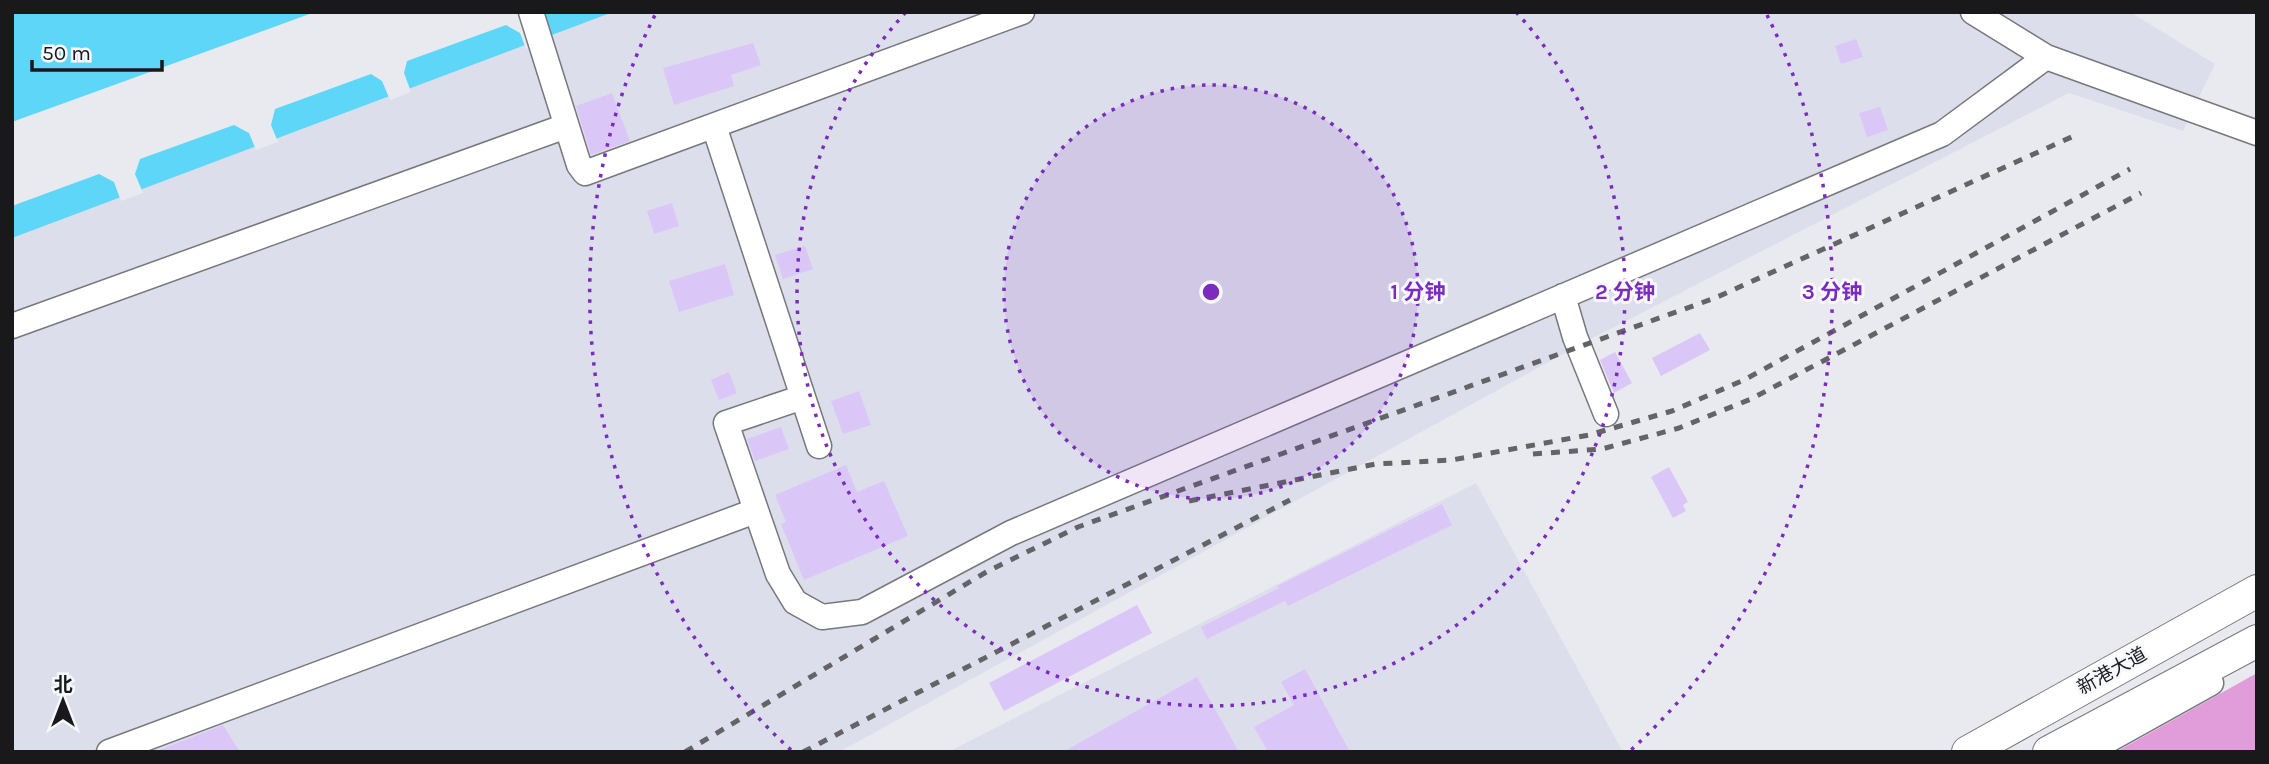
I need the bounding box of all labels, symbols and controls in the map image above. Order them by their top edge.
scale bar [32,28,161,72]
text: 50 m [42,41,91,65]
centre of rings [1199,280,1223,304]
text: 1 分钟 [1391,280,1445,304]
text: 2 分钟 [1595,280,1655,304]
text: 3 分钟 [1802,280,1862,304]
street label: 新港大道 [2073,643,2151,699]
north arrow [28,666,98,736]
text: 北 [53,674,73,696]

